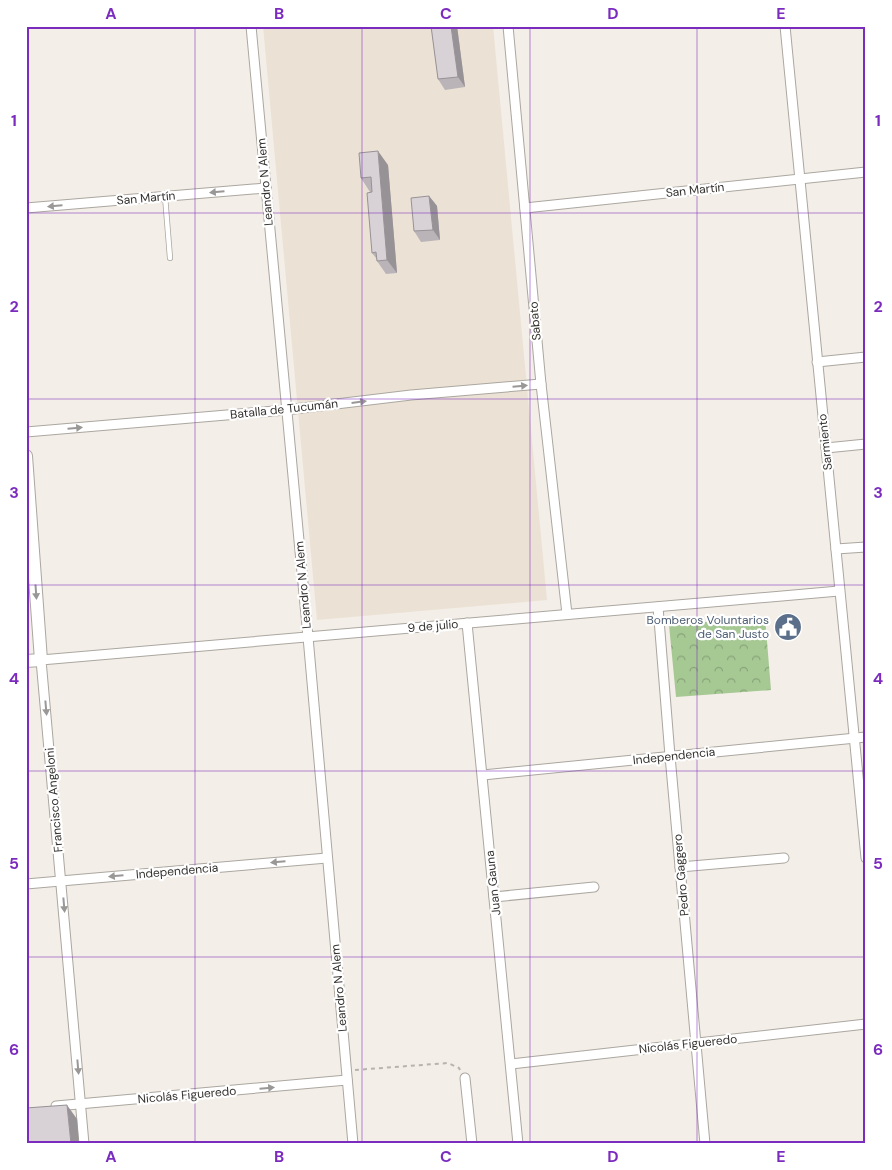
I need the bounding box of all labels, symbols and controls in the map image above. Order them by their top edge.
text: A [105,3,117,24]
text: B [274,3,284,24]
text: C [440,3,452,24]
text: D [607,3,619,24]
text: E [776,3,786,24]
text: 1 [11,110,17,131]
text: 1 [875,110,881,131]
street label: Leandro N Alem [253,137,277,227]
street label: San Martín [665,179,725,201]
street label: San Martín [116,187,176,209]
one-way arrow [209,188,225,196]
one-way arrow [47,202,63,210]
text: 2 [9,296,19,317]
text: 2 [873,296,883,317]
street label: Sabato [525,301,545,341]
one-way arrow [513,382,529,390]
street label: Batalla de Tucumán [229,395,339,423]
one-way arrow [351,398,367,406]
street label: Sarmiento [814,413,836,471]
one-way arrow [67,424,83,432]
text: 3 [9,482,19,503]
text: 3 [873,482,883,503]
street label: Leandro N Alem [291,540,315,630]
one-way arrow [33,584,41,600]
place label: Bomberos Voluntarios de San Justo [647,612,769,642]
public building icon: Bomberos Voluntarios de San Justo [773,612,803,642]
street label: 9 de julio [407,616,459,636]
text: 4 [9,668,19,689]
text: 4 [873,668,883,689]
one-way arrow [42,701,50,717]
street label: Independencia [632,744,716,768]
street label: Francisco Angeloni [41,747,67,853]
street label: Pedro Gaggero [669,833,693,917]
street label: Juan Gauna [482,850,504,916]
text: 5 [9,853,19,874]
text: 5 [873,853,883,874]
one-way arrow [270,858,286,866]
street label: Independencia [135,859,219,883]
one-way arrow [108,872,124,880]
one-way arrow [60,897,68,913]
street label: Leandro N Alem [327,943,351,1033]
street label: Nicolás Figueredo [638,1031,738,1057]
text: 6 [9,1039,19,1060]
text: 6 [873,1039,883,1060]
one-way arrow [74,1059,82,1075]
street label: Nicolás Figueredo [137,1083,237,1107]
one-way arrow [259,1083,275,1091]
text: A [105,1146,117,1167]
text: B [274,1146,284,1167]
text: C [440,1146,452,1167]
text: D [607,1146,619,1167]
text: E [776,1146,786,1167]

